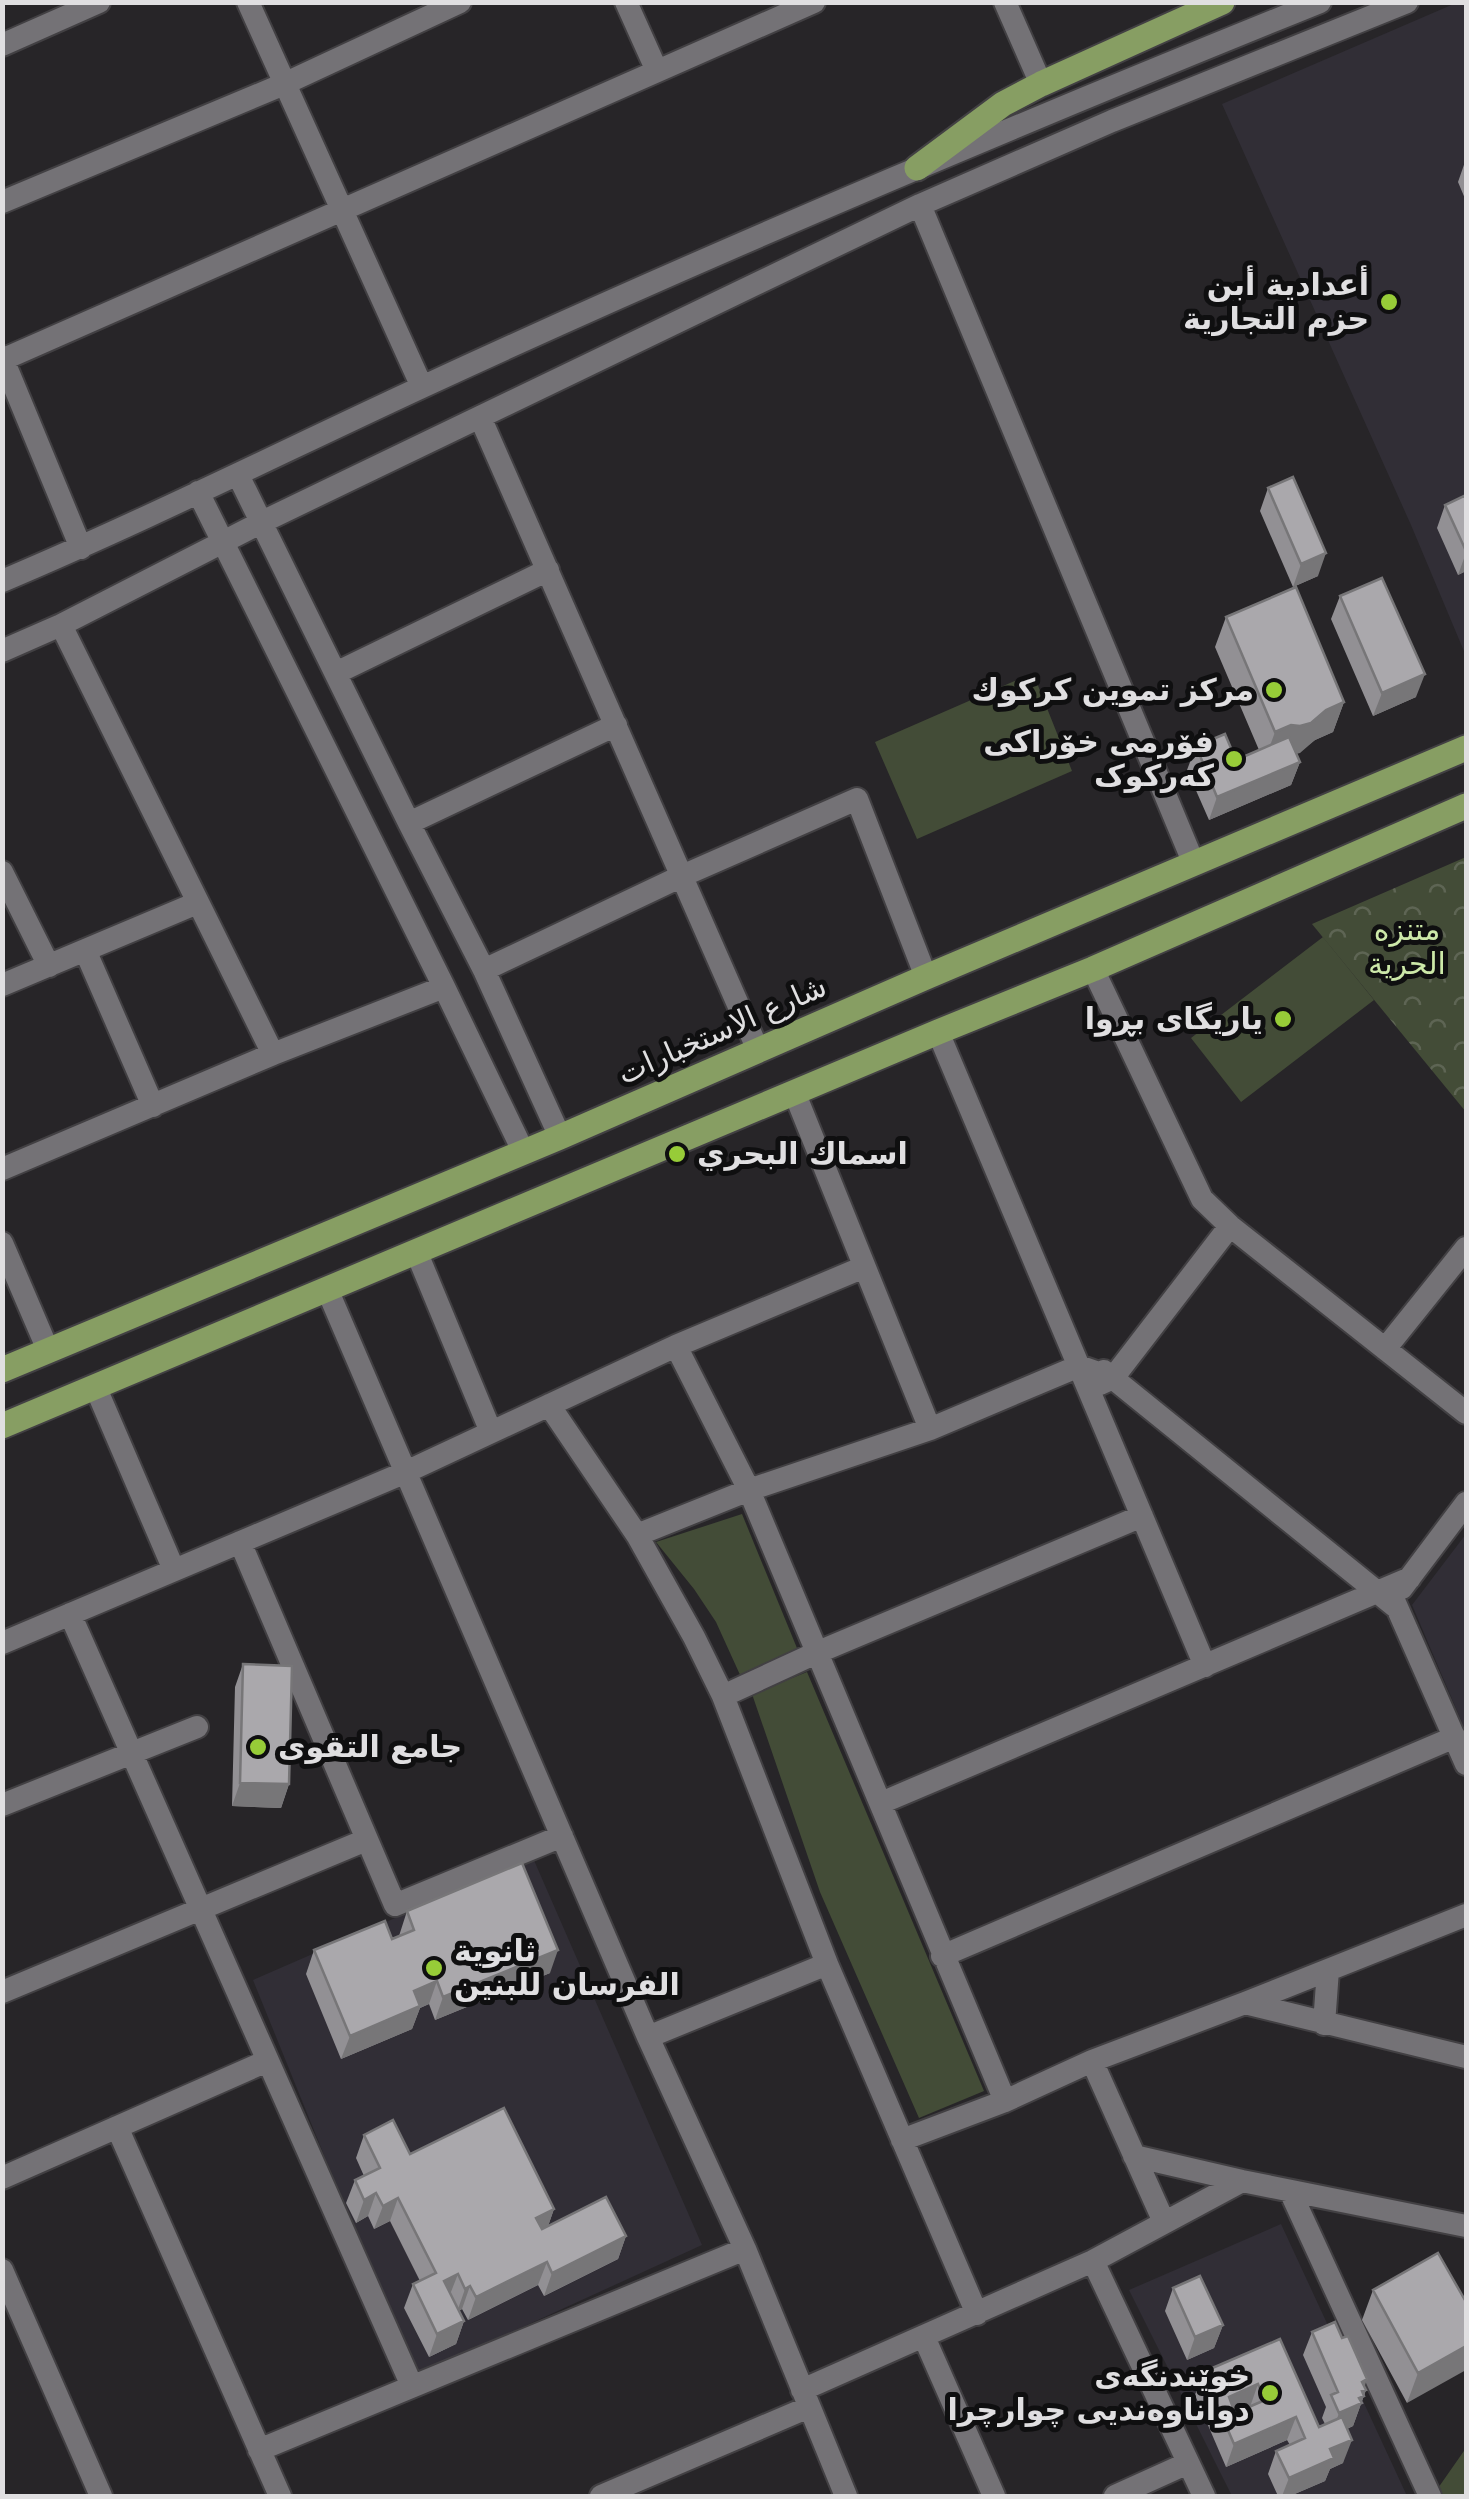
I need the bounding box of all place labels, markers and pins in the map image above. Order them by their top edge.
place label: أعدادية أبن حزم التجارية [1183,265,1369,337]
marker: أعدادية أبن حزم التجارية [1378,291,1400,313]
place label: مركز تموين كركوك [971,672,1254,707]
marker: مركز تموين كركوك [1263,679,1285,701]
place label: فۆرمی خۆراکی کەرکوک [983,724,1215,793]
marker: فۆرمی خۆراکی کەرکوک [1223,748,1245,770]
place label: یاریگای بڕوا [1085,1001,1263,1037]
marker: یاریگای بڕوا [1272,1008,1294,1030]
place label: اسماك البحري [697,1136,908,1171]
marker: اسماك البحري [666,1143,688,1165]
place label: جامع التقوى [278,1729,462,1764]
marker: جامع التقوى [247,1736,269,1758]
place label: ثانوية الفرسان للبنين [454,1933,680,2002]
marker: ثانوية الفرسان للبنين [423,1957,445,1979]
place label: خوێندنگەی دواناوەندیی چوارچرا [948,2358,1250,2428]
marker: خوێندنگەی دواناوەندیی چوارچرا [1259,2382,1281,2404]

